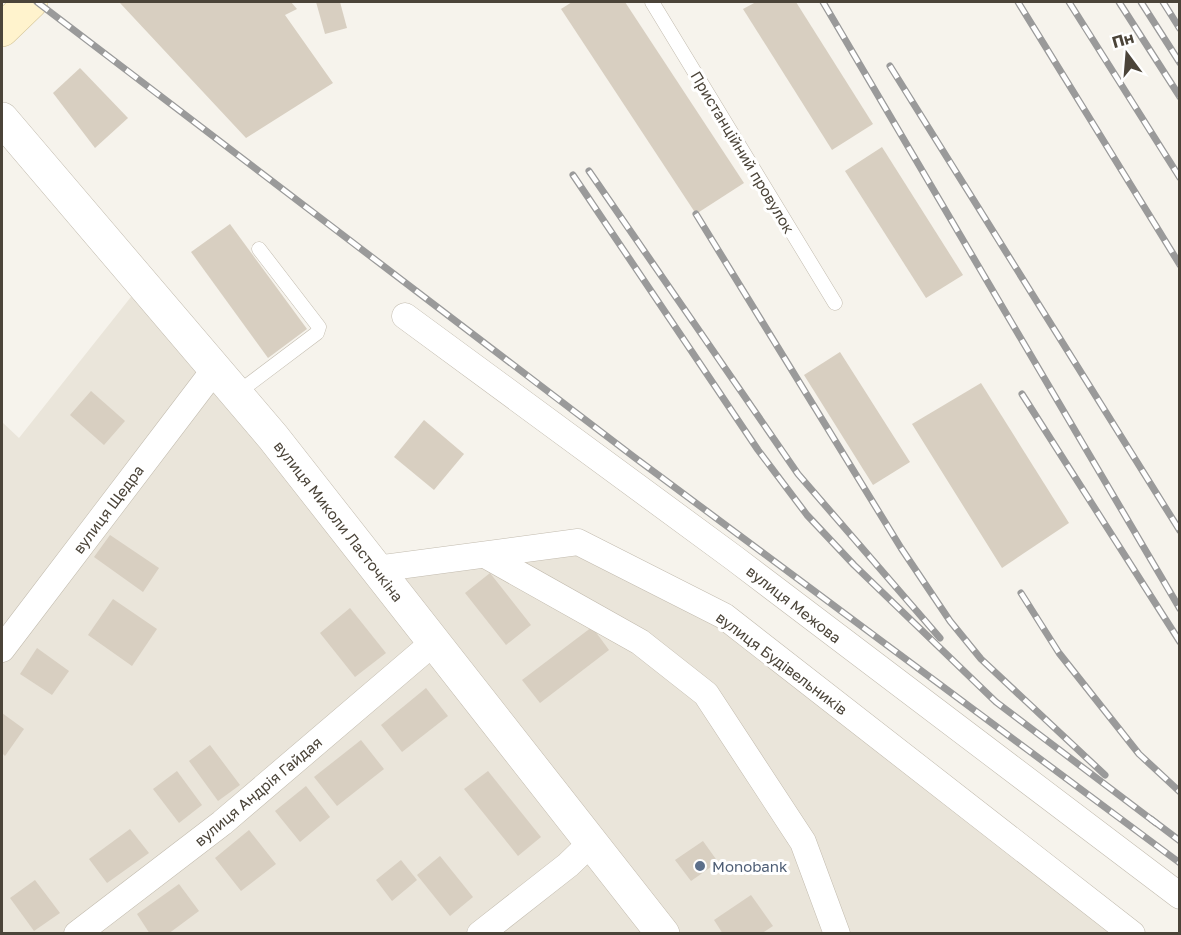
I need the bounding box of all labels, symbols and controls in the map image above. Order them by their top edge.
north arrow [1097,24,1157,84]
text: Пн [1110,27,1136,52]
street label: Пристанційний провулок [687,68,799,237]
street label: вулиця Миколи Ласточкіна [271,437,407,605]
street label: вулиця Щедра [69,461,147,557]
street label: вулиця Межова [743,562,845,646]
street label: вулиця Будівельників [713,608,851,718]
street label: вулиця Андрія Гайдая [191,733,325,849]
place label: Monobank [712,857,788,875]
marker: Monobank [693,859,707,873]

